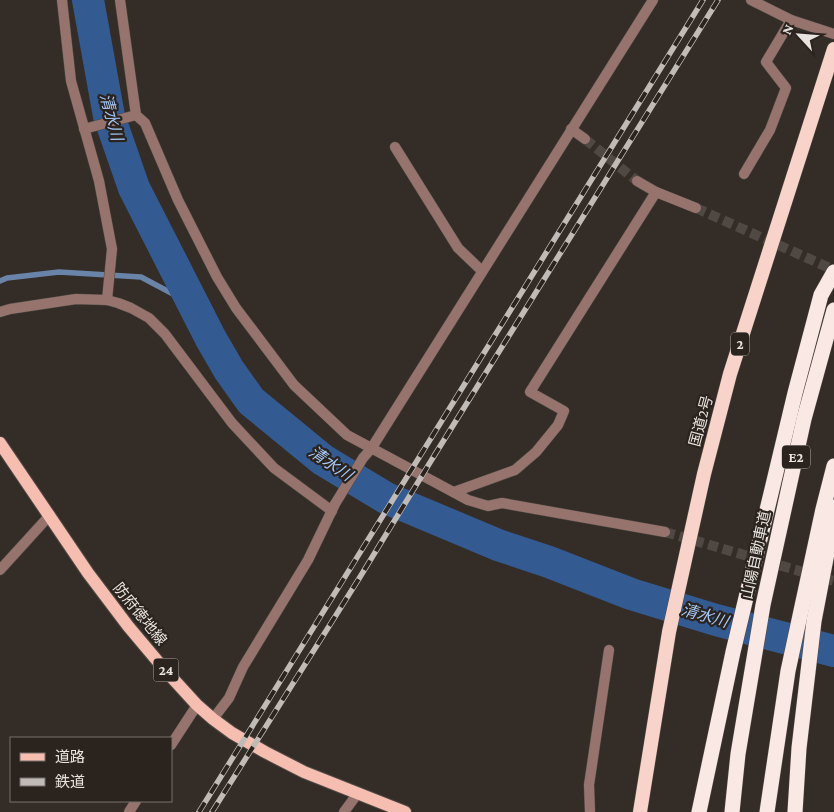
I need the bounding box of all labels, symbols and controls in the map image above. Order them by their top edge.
north arrow [774,10,824,60]
text: N [778,21,797,37]
water label: 清水川 [97,92,126,144]
road number: 2 [731,332,749,356]
street label: 国道2号 [687,394,715,448]
water label: 清水川 [306,443,357,485]
road number: E2 [782,446,810,468]
street label: 山陽自動車道 [739,509,773,601]
street label: 防府徳地線 [110,580,170,648]
water label: 清水川 [679,601,732,631]
road number: 24 [154,658,178,682]
legend [10,737,172,802]
text: 道路 [55,749,85,765]
text: 鉄道 [55,774,85,790]

